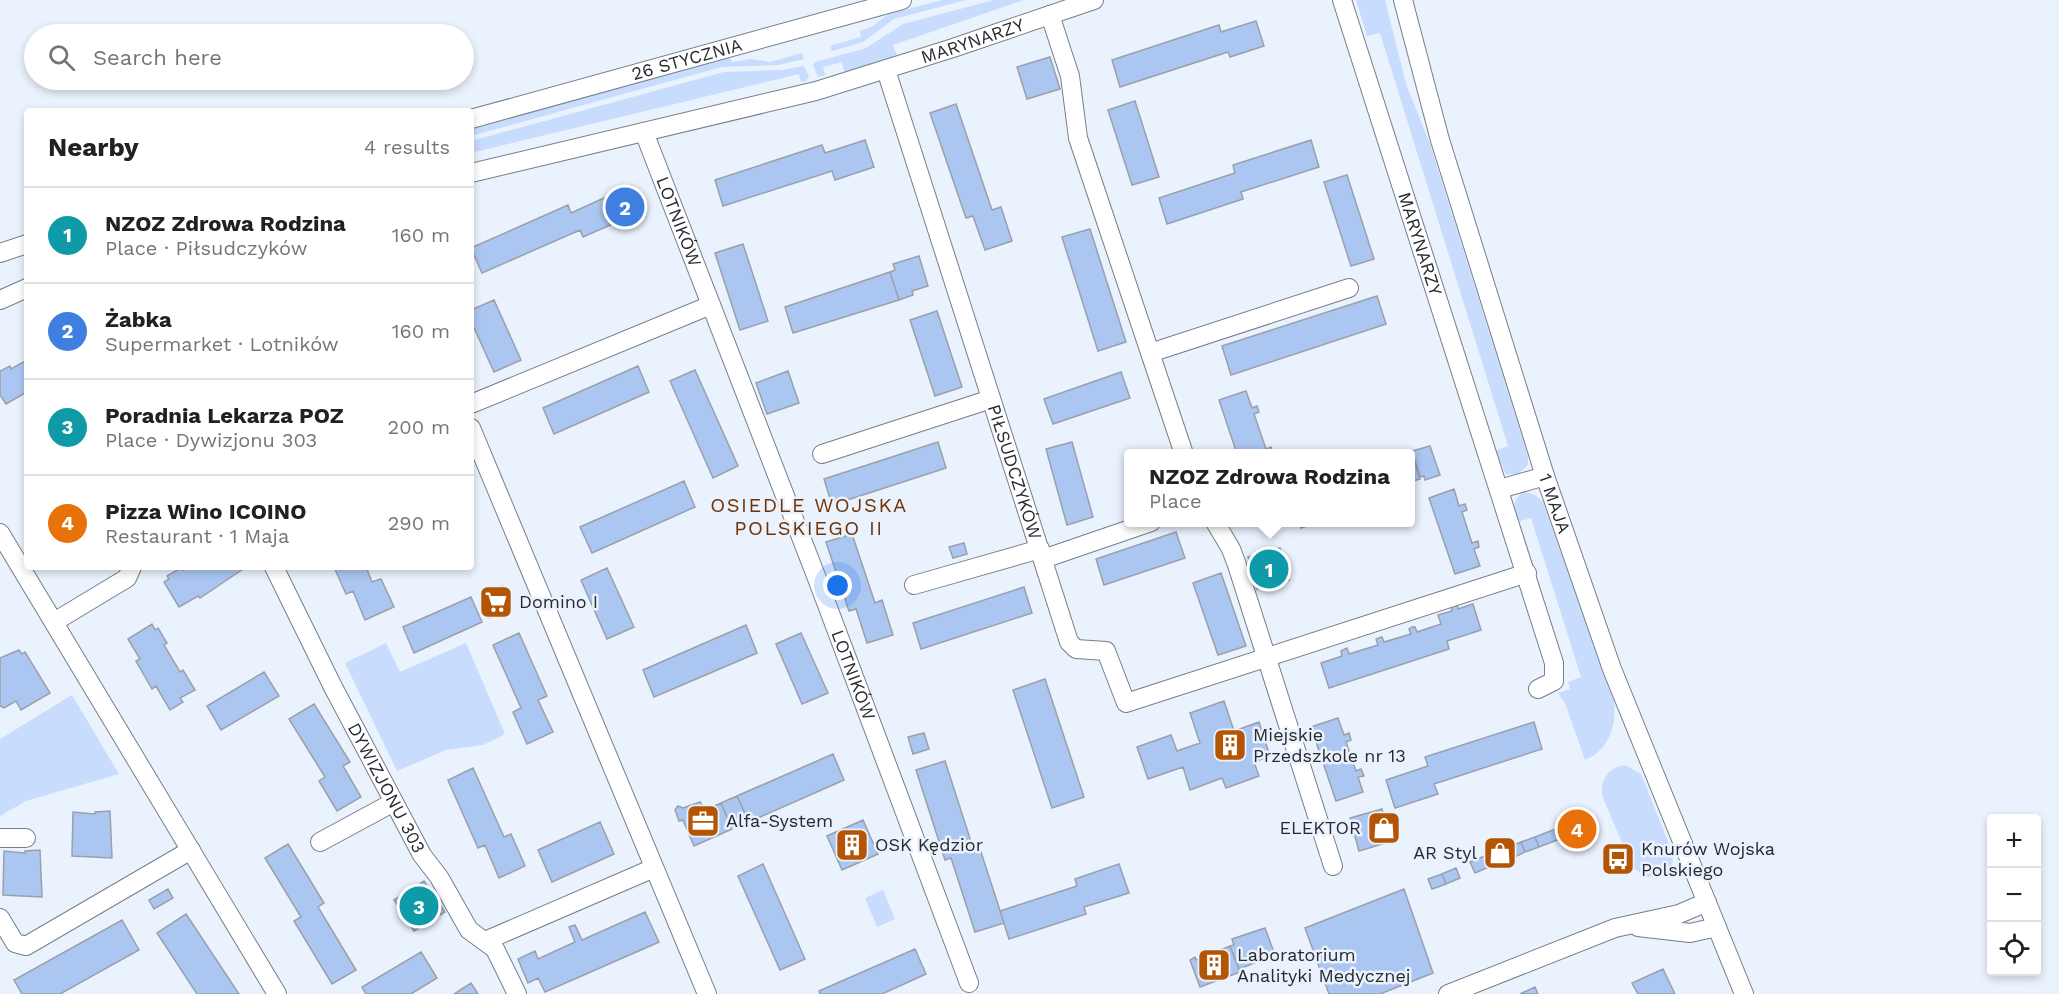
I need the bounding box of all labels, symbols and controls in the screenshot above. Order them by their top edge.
street label: MARYNARZY [918,13,1027,67]
search box [24,24,474,90]
street label: 26 STYCZNIA [629,34,744,84]
icon: search [45,41,78,74]
text: Search here [93,45,222,70]
text: Nearby [48,132,139,162]
text: 4 results [364,135,450,159]
street label: LOTNIKÓW [652,173,706,269]
pin: 2 [606,184,644,230]
street label: MARYNARZY [1394,189,1447,299]
text: NZOZ Zdrowa Rodzina [105,211,346,236]
text: 1 [63,223,72,247]
text: 160 m [392,223,450,247]
text: Place · Piłsudczyków [105,236,308,260]
text: Żabka [105,307,172,332]
text: 2 [62,319,73,343]
text: 160 m [392,319,450,343]
text: Supermarket · Lotników [105,332,339,356]
street label: PIŁSUDCZYKÓW [984,402,1046,542]
text: Poradnia Lekarza POZ [105,403,344,428]
text: 3 [62,415,73,439]
text: 200 m [388,415,450,439]
text: Place · Dywizjonu 303 [105,428,317,452]
popup [1124,449,1415,527]
text: NZOZ Zdrowa Rodzina [1149,464,1390,489]
street label: 1 MAJA [1535,471,1575,536]
text: Place [1149,489,1201,513]
district label: OSIEDLE WOJSKA POLSKIEGO II [710,493,908,540]
text: Pizza Wino ICOINO [105,499,306,524]
text: 4 [61,511,74,535]
text: 290 m [388,511,450,535]
text: Restaurant · 1 Maja [105,524,289,548]
pin: 1 [1250,546,1288,592]
your location [823,571,852,600]
supermarket icon: Domino I [478,584,514,620]
place label: Domino I [519,591,598,612]
street label: LOTNIKÓW [827,627,880,723]
street label: DYWIZJONU 303 [344,719,430,857]
place label: Miejskie Przedszkole nr 13 [1253,724,1406,766]
building icon: Miejskie Przedszkole nr 13 [1212,727,1248,763]
office icon: Alfa-System [685,803,721,839]
pin: 4 [1558,806,1596,852]
place label: Alfa-System [726,810,833,831]
shop icon: ELEKTOR [1366,810,1402,846]
map controls [1987,814,2041,976]
button: + [1987,814,2041,868]
place label: ELEKTOR [1280,817,1361,838]
building icon: OSK Kędzior [834,827,870,863]
place label: OSK Kędzior [875,834,983,855]
shop icon: AR Styl [1482,835,1518,871]
place label: Knurów Wojska Polskiego [1641,838,1775,880]
bus stop icon: Knurów Wojska Polskiego [1600,841,1636,877]
place label: AR Styl [1413,842,1477,863]
button: − [1987,868,2041,922]
pin: 3 [400,884,438,928]
button: locate [1987,922,2041,976]
place label: Laboratorium Analityki Medycznej [1237,944,1411,986]
building icon: Laboratorium Analityki Medycznej [1196,947,1232,983]

